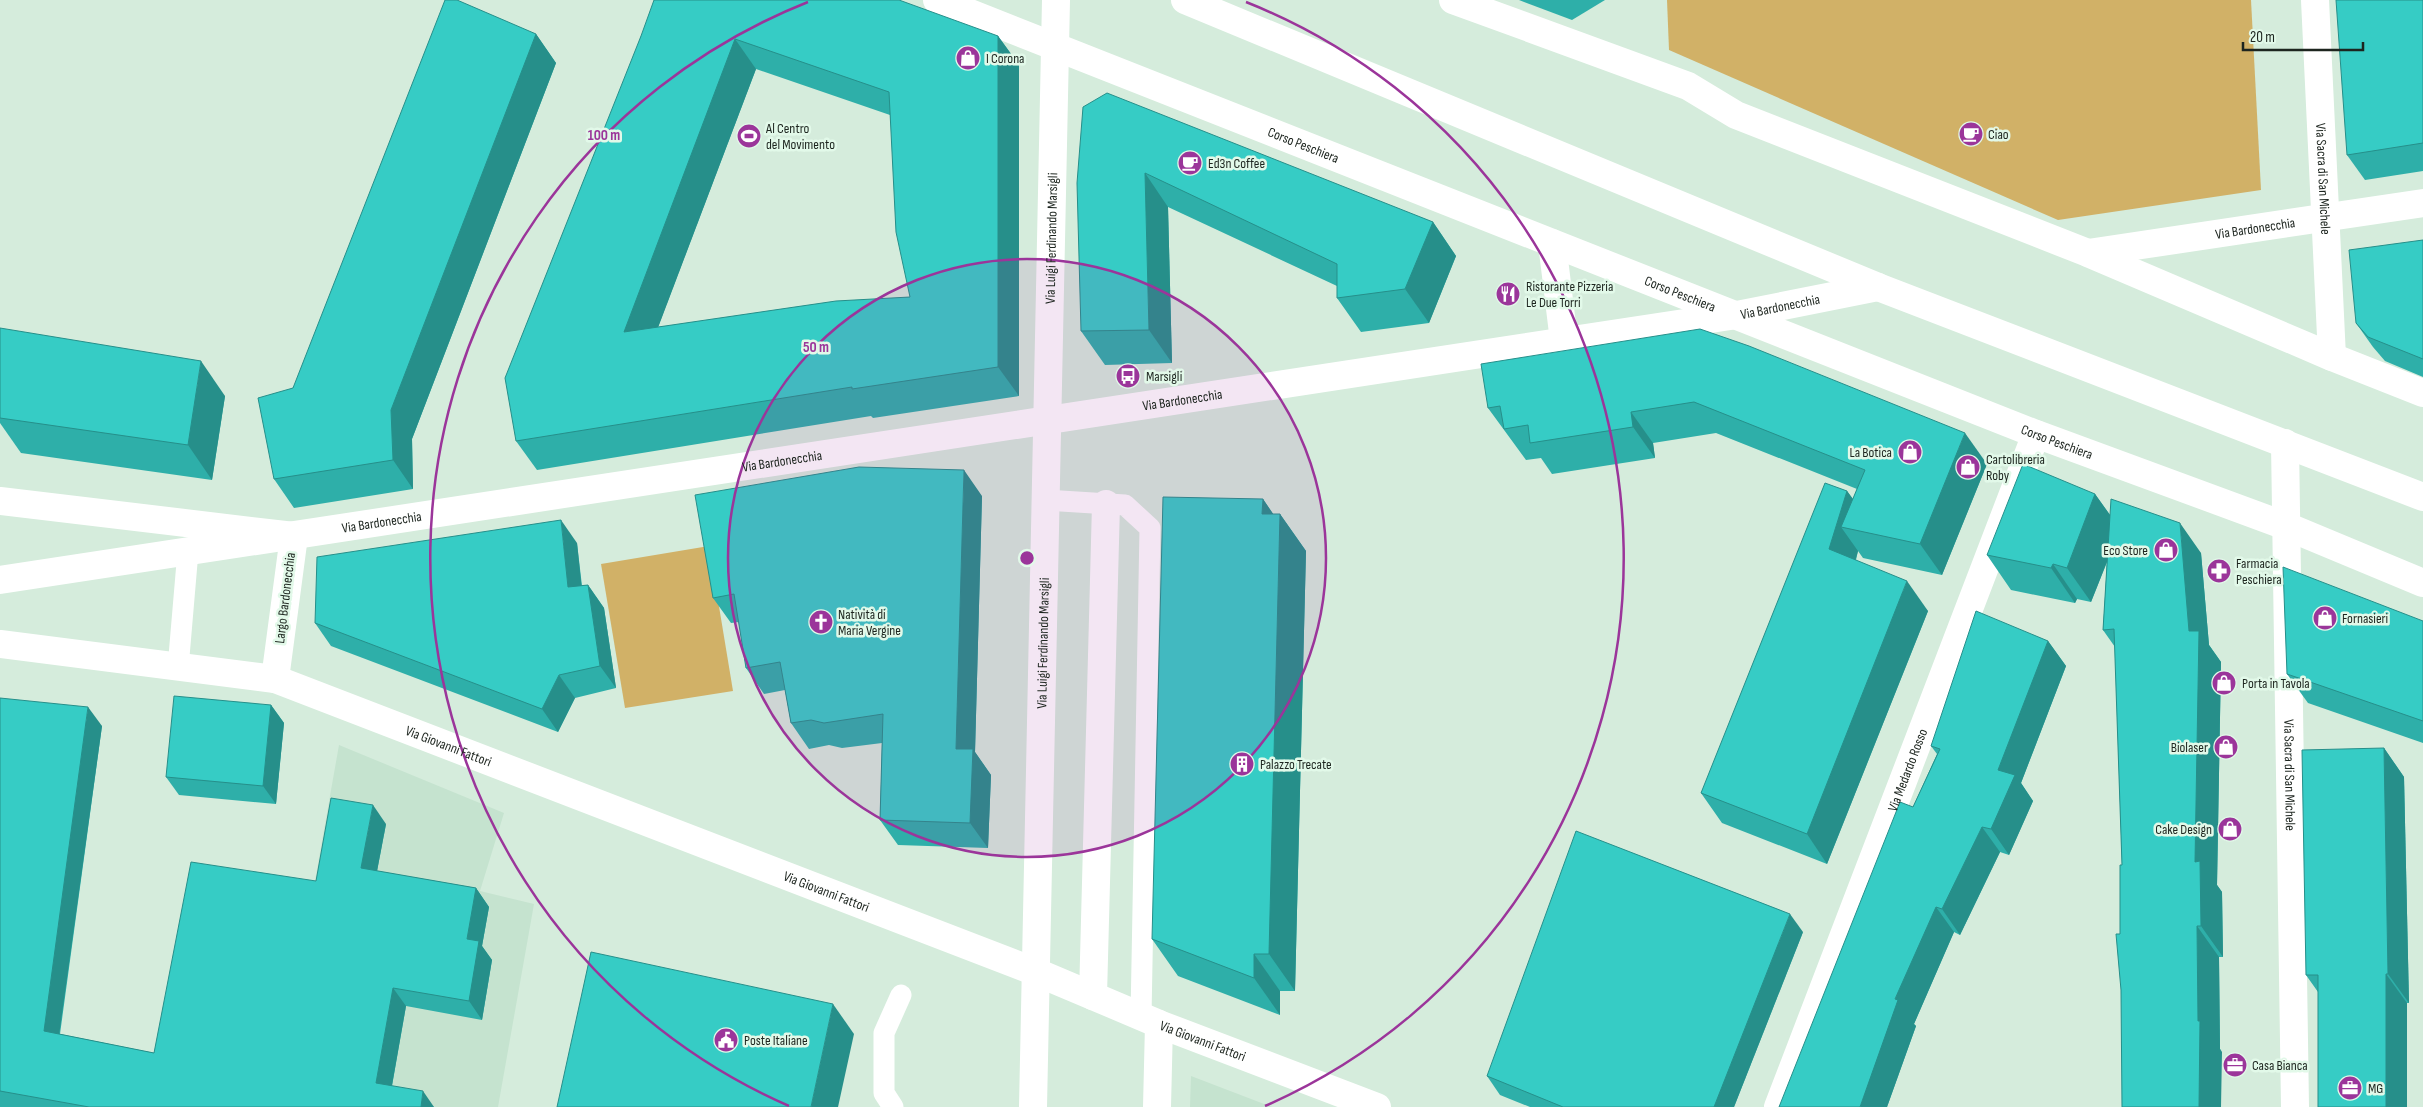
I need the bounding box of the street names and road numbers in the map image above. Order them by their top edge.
street label: Corso Peschiera [1265,123,1341,166]
street label: Via Sacra di San Michele [2312,123,2335,235]
street label: Via Luigi Ferdinando Marsigli [1041,172,1061,304]
street label: Via Bardonecchia [2214,214,2296,242]
street label: Corso Peschiera [1642,272,1718,315]
street label: Via Bardonecchia [1739,290,1821,323]
street label: Via Bardonecchia [1141,385,1223,414]
street label: Corso Peschiera [2019,421,2095,463]
street label: Via Bardonecchia [741,446,823,475]
street label: Via Bardonecchia [341,507,423,536]
street label: Largo Bardonecchia [271,551,299,645]
street label: Via Luigi Ferdinando Marsigli [1033,577,1052,709]
street label: Via Sacra di San Michele [2281,719,2299,831]
street label: Via Giovanni Fattori [403,722,494,770]
street label: Via Medardo Rosso [1884,726,1931,814]
street label: Via Giovanni Fattori [781,867,872,916]
street label: Via Giovanni Fattori [1158,1017,1248,1065]

